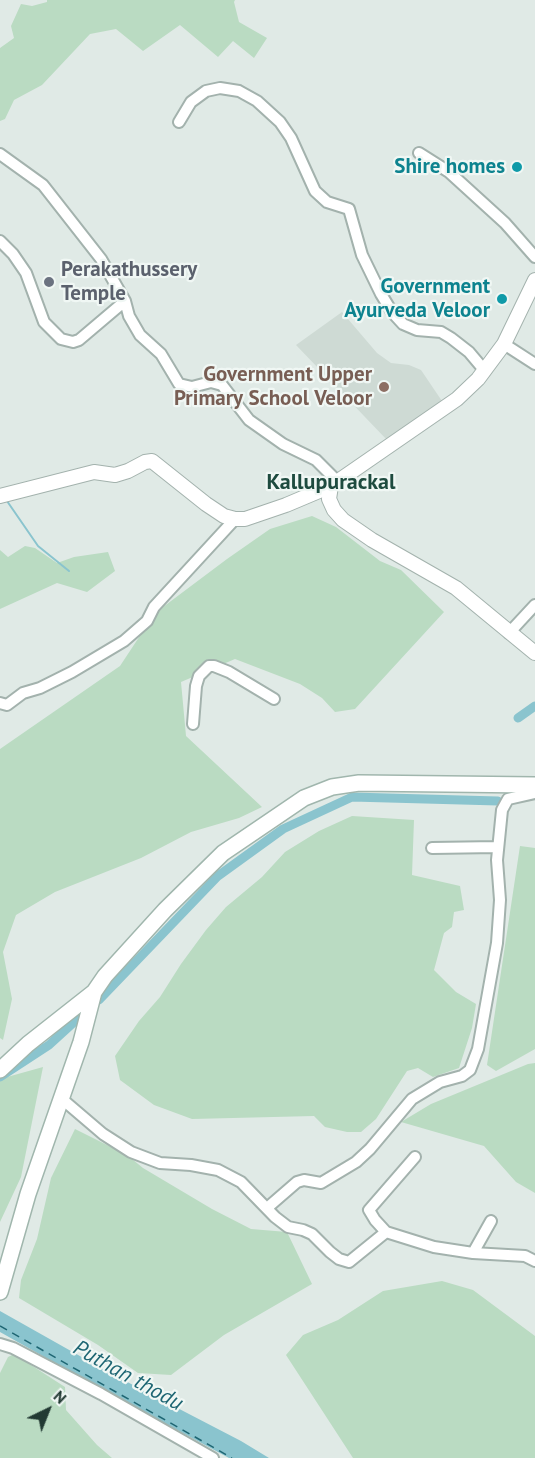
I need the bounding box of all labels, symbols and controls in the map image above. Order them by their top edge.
place label: Shire homes [394,154,505,180]
marker: Shire homes [510,160,524,174]
place label: Perakathussery Temple [61,257,197,307]
place label: Government Ayurveda Veloor [344,274,490,324]
marker: Perakathussery Temple [42,275,56,289]
marker: Government Ayurveda Veloor [495,292,509,306]
place label: Government Upper Primary School Veloor [174,362,372,412]
marker: Government Upper Primary School Veloor [377,380,391,394]
district label: Kallupurackal [267,470,395,496]
water label: Puthan thodu [68,1335,188,1417]
north arrow [18,1380,78,1440]
text: N [50,1386,71,1408]

